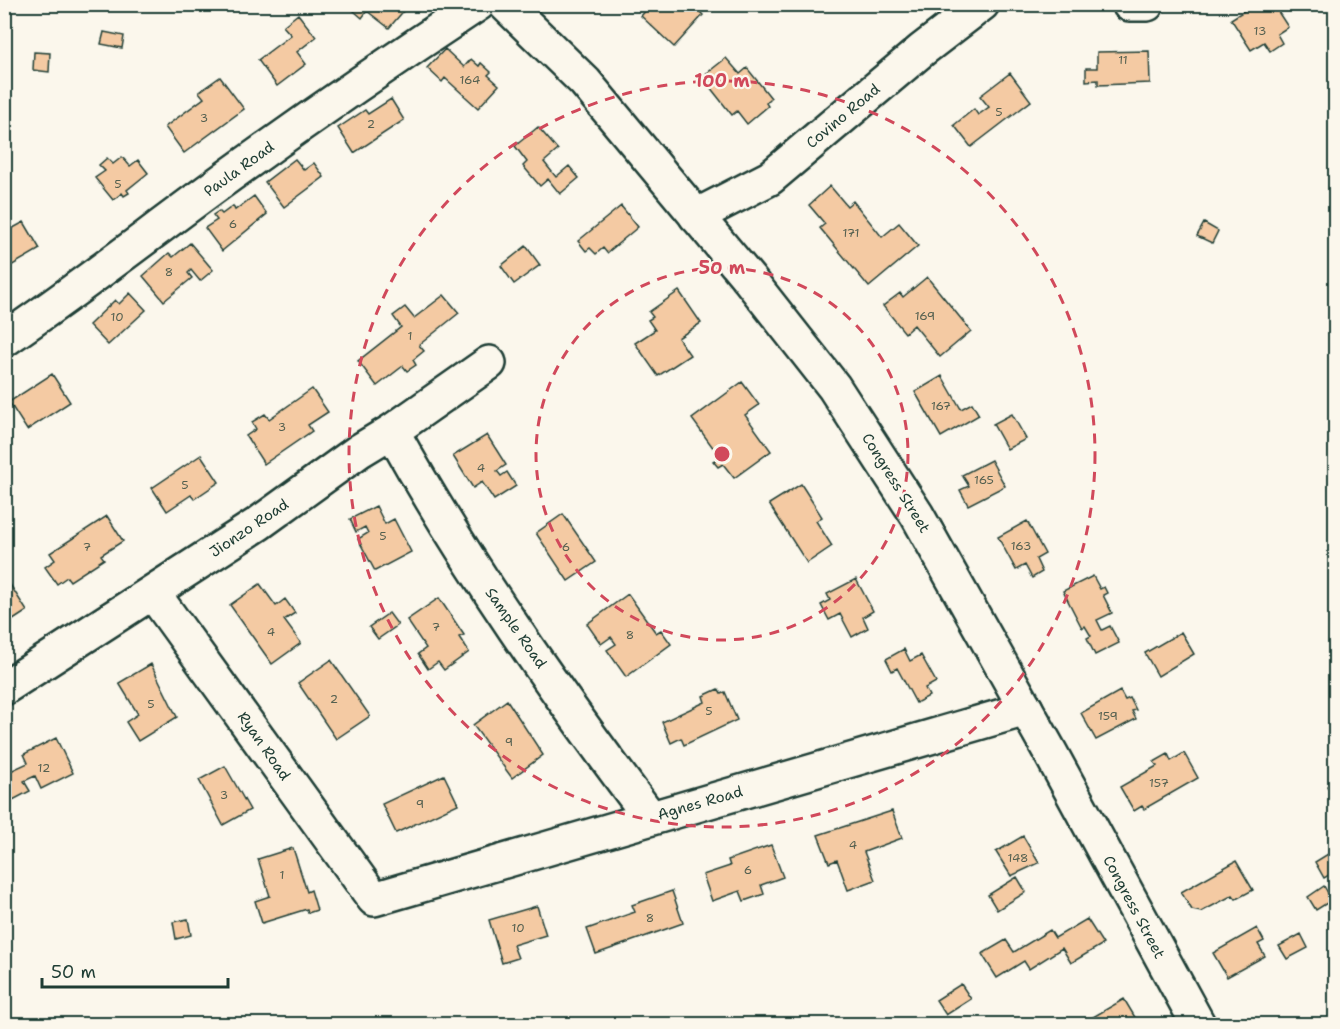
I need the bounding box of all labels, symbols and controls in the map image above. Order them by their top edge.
house number: 13 [1254,23,1266,39]
house number: 11 [1118,52,1128,68]
text: 100 m [694,69,750,93]
house number: 164 [460,72,480,88]
street label: Covino Road [802,79,885,153]
house number: 5 [995,104,1003,120]
house number: 3 [200,110,208,126]
house number: 2 [367,116,375,132]
street label: Paula Road [200,136,279,201]
house number: 5 [114,176,122,192]
house number: 6 [229,216,237,232]
house number: 171 [842,225,860,241]
text: 50 m [699,256,746,280]
house number: 8 [165,264,173,280]
house number: 169 [915,308,935,324]
house number: 10 [110,309,124,325]
house number: 1 [407,328,413,344]
house number: 167 [931,398,951,414]
house number: 3 [278,419,286,435]
street label: Congress Street [857,429,935,537]
centre of rings [712,444,732,464]
house number: 4 [477,460,485,476]
house number: 165 [974,472,994,488]
house number: 5 [181,477,189,493]
street label: Jionzo Road [206,494,293,562]
house number: 5 [379,528,387,544]
house number: 163 [1011,538,1031,554]
house number: 7 [83,539,91,555]
house number: 6 [562,539,570,555]
street label: Sample Road [481,584,552,673]
house number: 7 [432,619,440,635]
house number: 4 [267,624,275,640]
house number: 8 [626,627,634,643]
house number: 2 [330,691,338,707]
house number: 5 [147,696,155,712]
house number: 5 [705,703,713,719]
street label: Ryan Road [233,708,295,785]
house number: 159 [1098,708,1118,724]
house number: 9 [505,734,513,750]
house number: 12 [38,760,50,776]
house number: 157 [1149,775,1169,791]
street label: Agnes Road [655,781,745,825]
house number: 3 [220,787,228,803]
house number: 9 [416,796,424,812]
house number: 4 [849,837,857,853]
house number: 148 [1008,850,1028,866]
street label: Congress Street [1098,852,1170,962]
house number: 6 [744,862,752,878]
house number: 1 [279,867,285,883]
house number: 8 [646,910,654,926]
house number: 10 [511,920,525,936]
scale bar [42,951,228,989]
text: 50 m [51,960,96,984]

